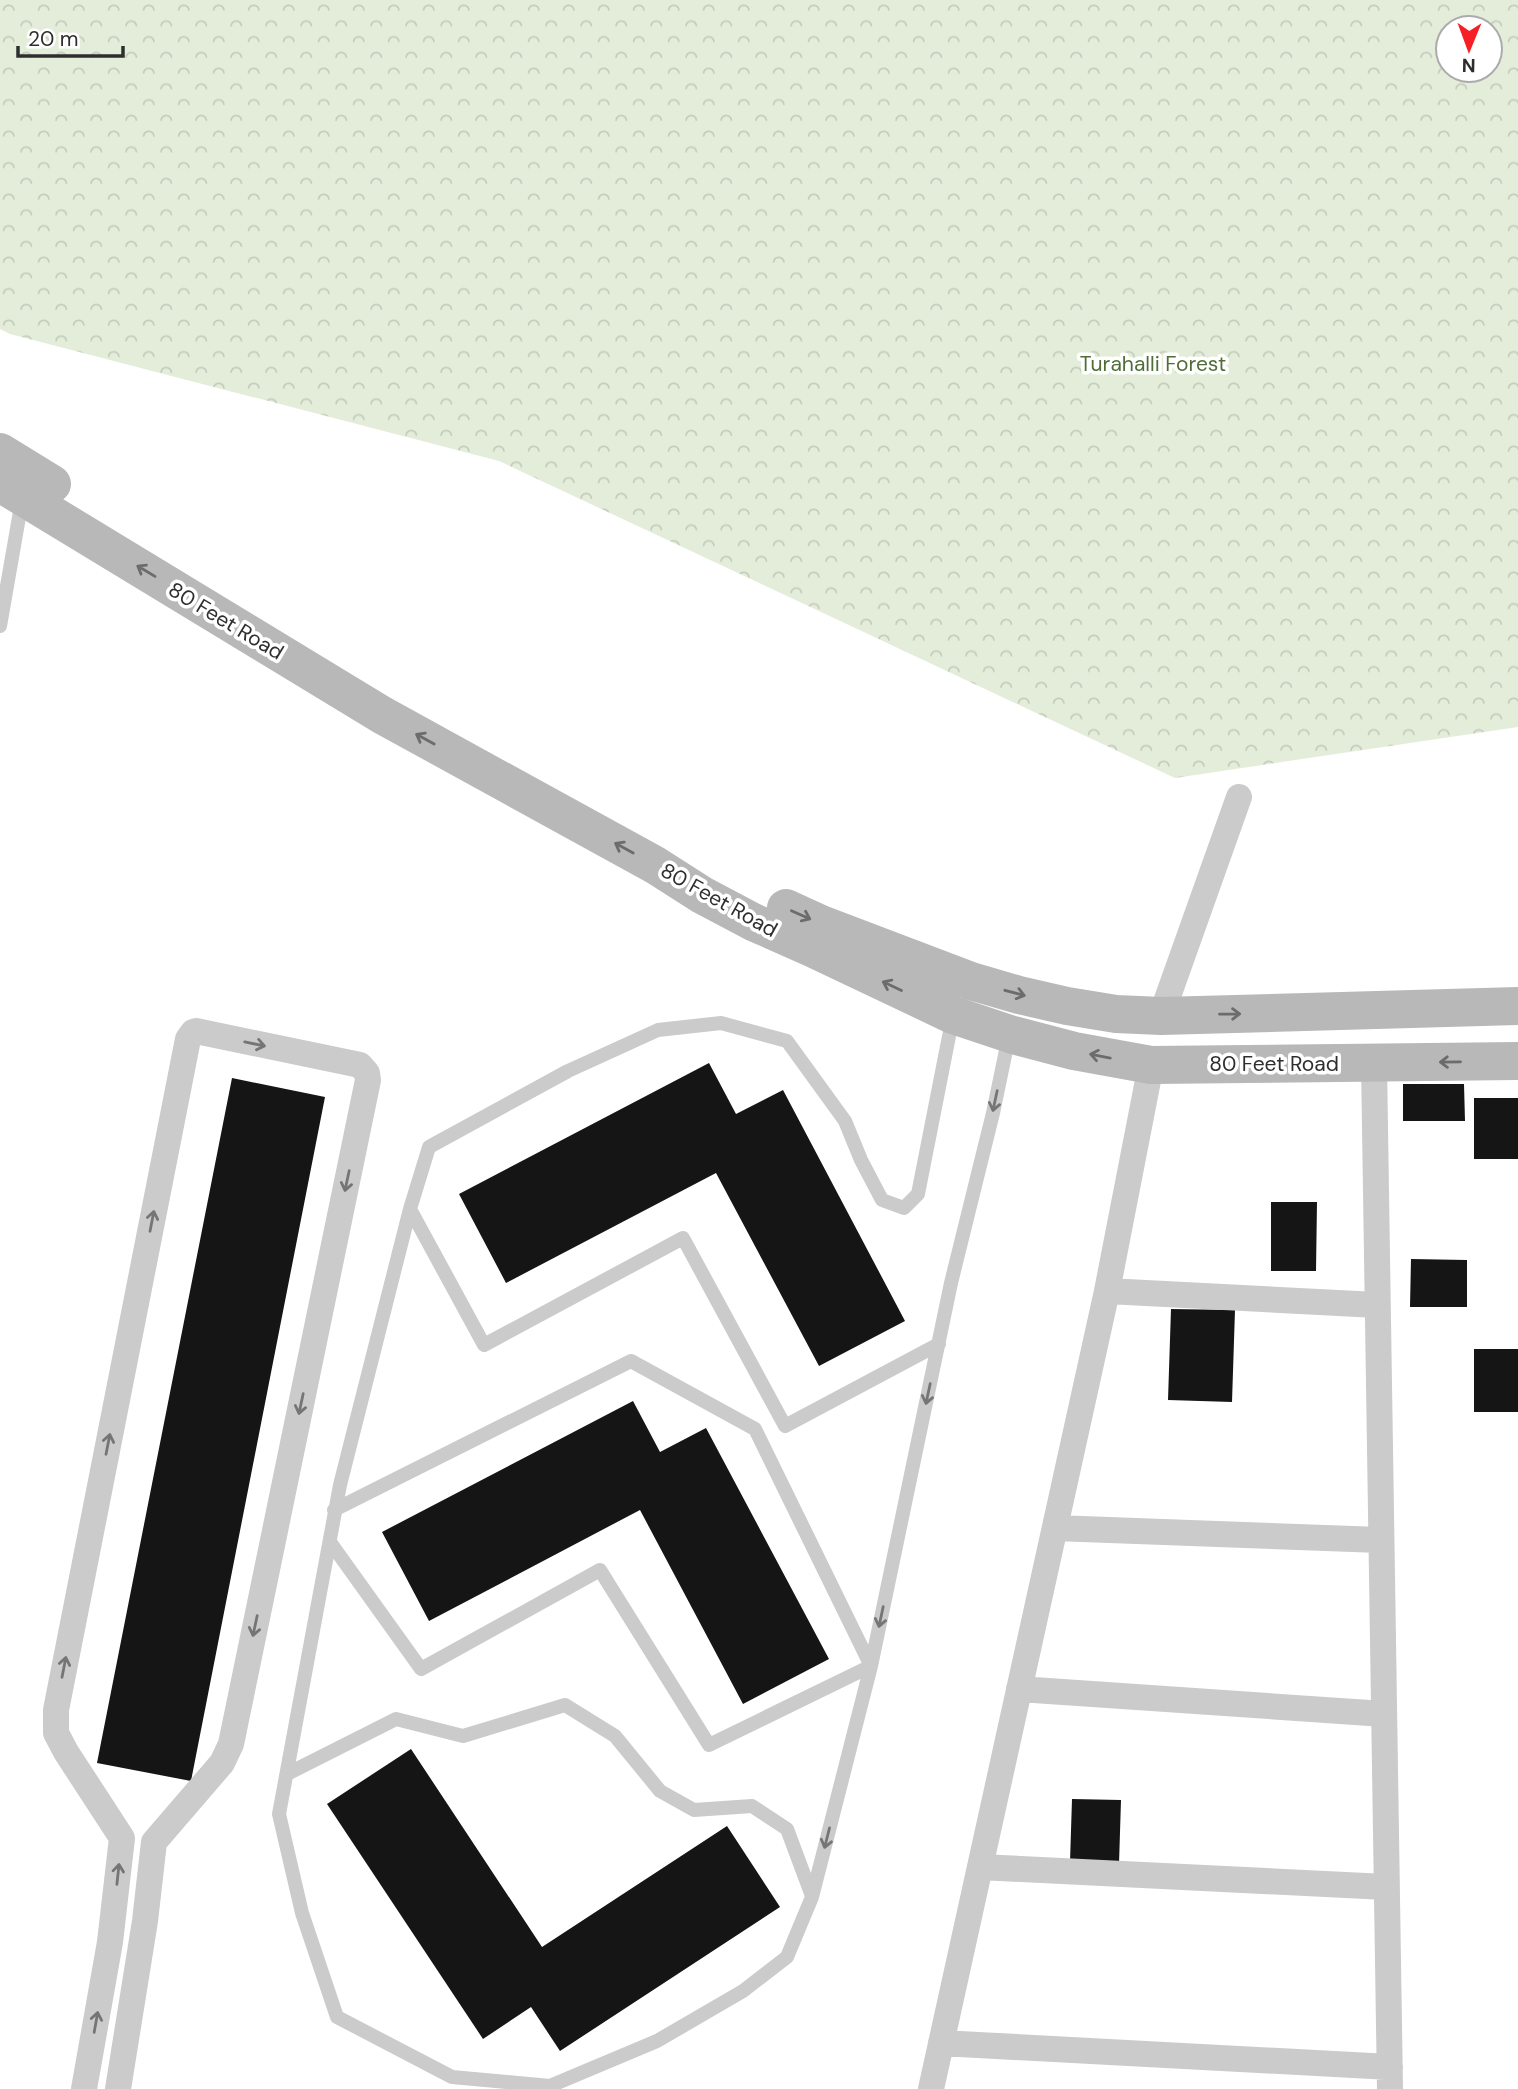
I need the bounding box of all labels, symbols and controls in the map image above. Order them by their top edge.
scale bar [18,14,122,58]
north arrow [1434,14,1504,84]
text: 20 m [28,25,79,53]
text: N [1462,53,1476,78]
park label: Turahalli Forest [1080,350,1226,378]
one-way arrow [136,564,156,578]
street label: 80 Feet Road [163,576,289,666]
one-way arrow [415,732,436,745]
one-way arrow [615,841,635,855]
street label: 80 Feet Road [655,856,783,944]
one-way arrow [790,909,812,922]
one-way arrow [881,979,903,992]
one-way arrow [1003,988,1025,1001]
one-way arrow [1218,1007,1241,1021]
one-way arrow [243,1037,266,1051]
one-way arrow [1089,1049,1112,1063]
street label: 80 Feet Road [1209,1050,1339,1078]
one-way arrow [1439,1055,1462,1069]
one-way arrow [988,1089,1002,1112]
one-way arrow [340,1169,353,1192]
one-way arrow [146,1210,160,1233]
one-way arrow [921,1382,935,1405]
one-way arrow [293,1392,307,1415]
one-way arrow [102,1433,116,1456]
one-way arrow [874,1605,888,1628]
one-way arrow [247,1614,261,1637]
one-way arrow [58,1656,72,1679]
one-way arrow [820,1826,833,1849]
one-way arrow [112,1864,125,1886]
one-way arrow [90,2011,103,2034]

